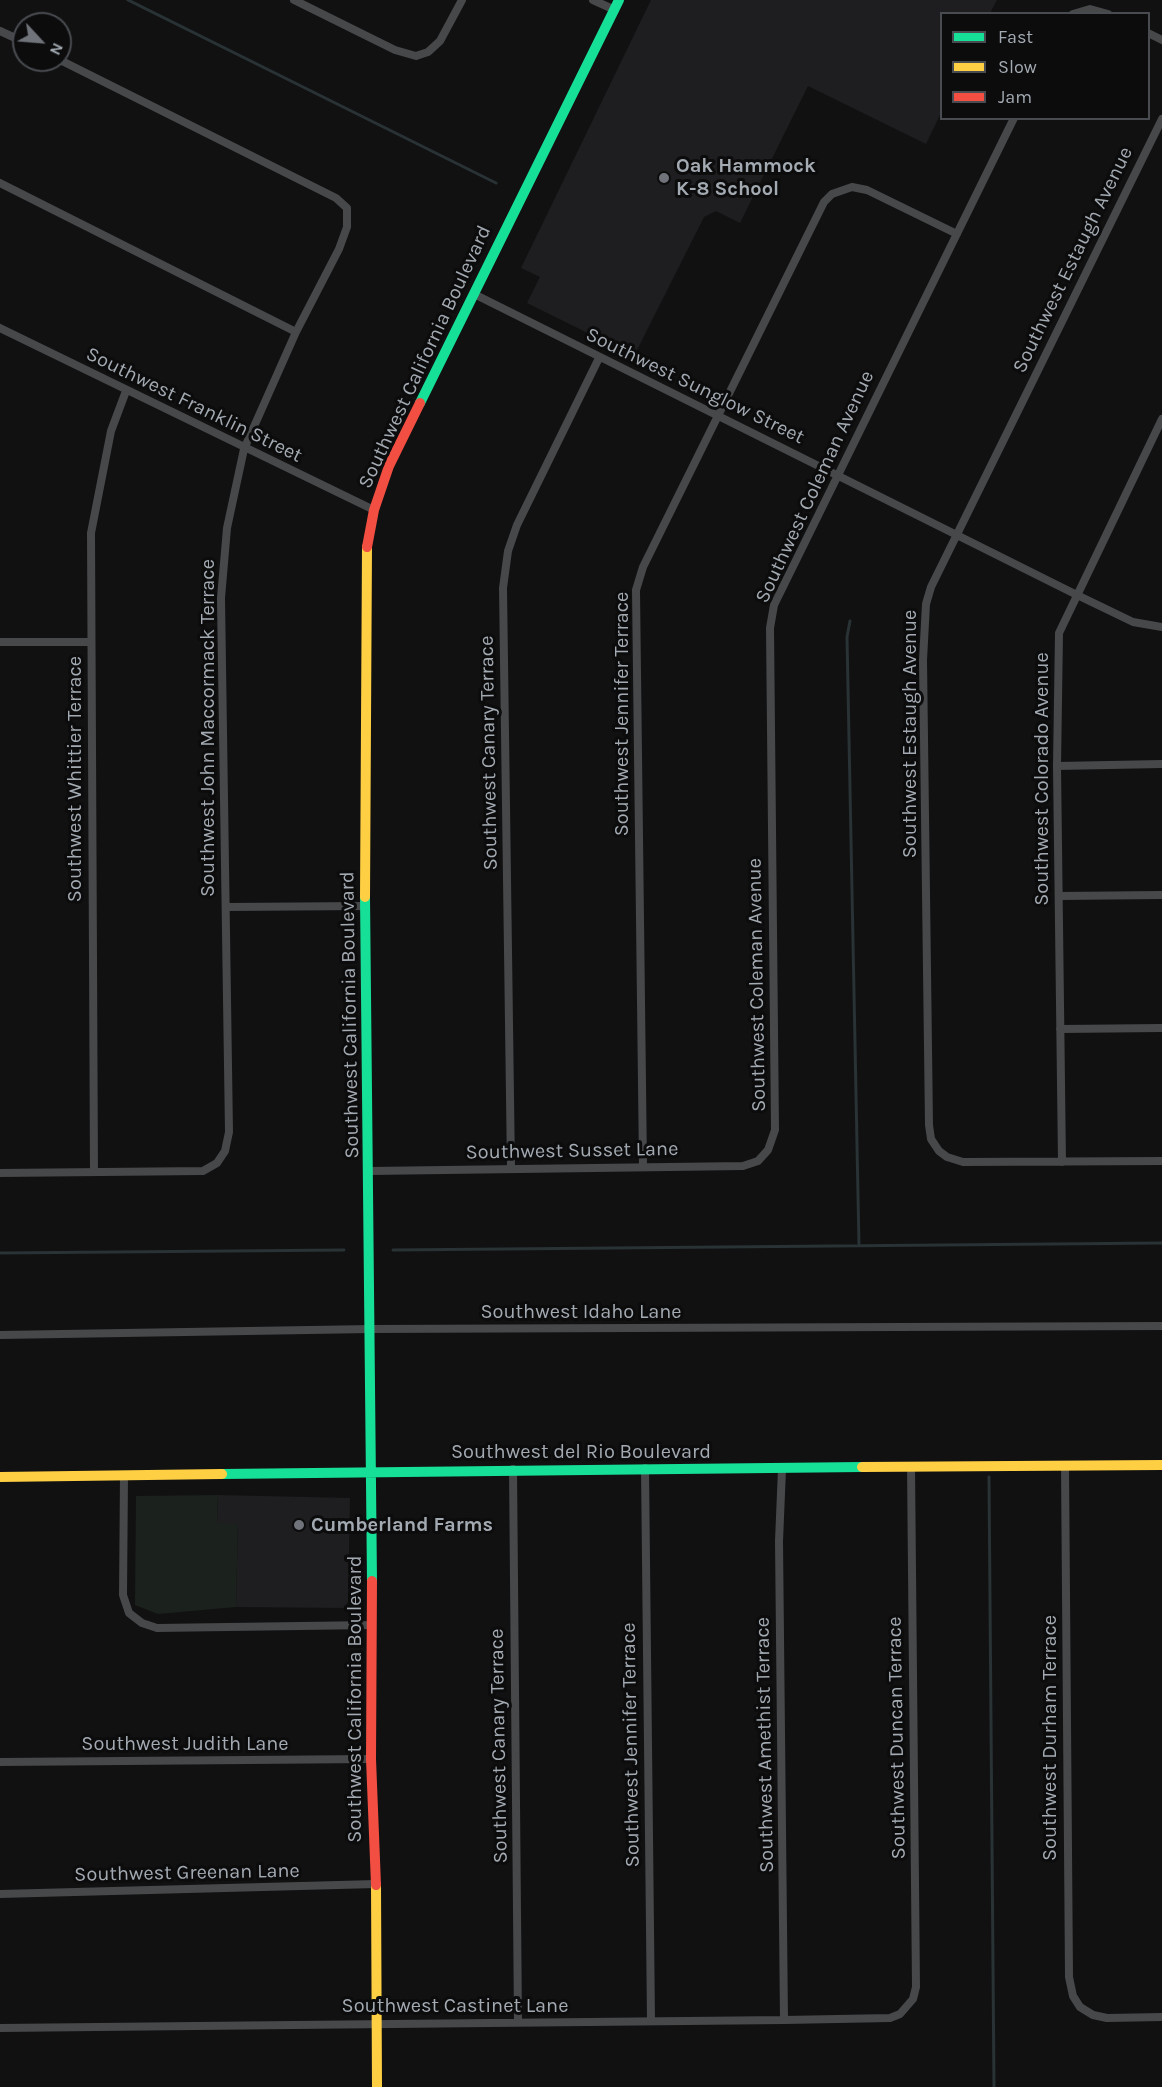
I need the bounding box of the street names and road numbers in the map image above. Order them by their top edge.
street label: Southwest Estaugh Avenue [1008,143,1138,377]
street label: Southwest California Boulevard [353,222,497,492]
street label: Southwest Sunglow Street [582,323,808,449]
street label: Southwest Franklin Street [82,342,306,468]
street label: Southwest Coleman Avenue [751,367,879,607]
street label: Southwest John Maccormack Terrace [196,559,220,897]
street label: Southwest Jennifer Terrace [610,592,634,836]
street label: Southwest Estaugh Avenue [898,610,922,858]
street label: Southwest Canary Terrace [475,635,503,871]
street label: Southwest Colorado Avenue [1030,652,1054,906]
street label: Southwest Whittier Terrace [63,656,87,902]
street label: Southwest Coleman Avenue [743,858,771,1112]
street label: Southwest California Boulevard [335,871,365,1159]
street label: Southwest Susset Lane [465,1137,679,1165]
street label: Southwest Idaho Lane [480,1300,682,1324]
street label: Southwest del Rio Boulevard [451,1440,711,1464]
street label: Southwest California Boulevard [343,1555,367,1843]
street label: Southwest Durham Terrace [1038,1615,1062,1861]
street label: Southwest Duncan Terrace [883,1616,911,1860]
street label: Southwest Amethist Terrace [751,1617,779,1873]
street label: Southwest Jennifer Terrace [617,1622,645,1868]
street label: Southwest Canary Terrace [485,1628,513,1864]
street label: Southwest Judith Lane [81,1732,289,1756]
street label: Southwest Greenan Lane [74,1859,300,1887]
street label: Southwest Castinet Lane [342,1994,568,2018]

